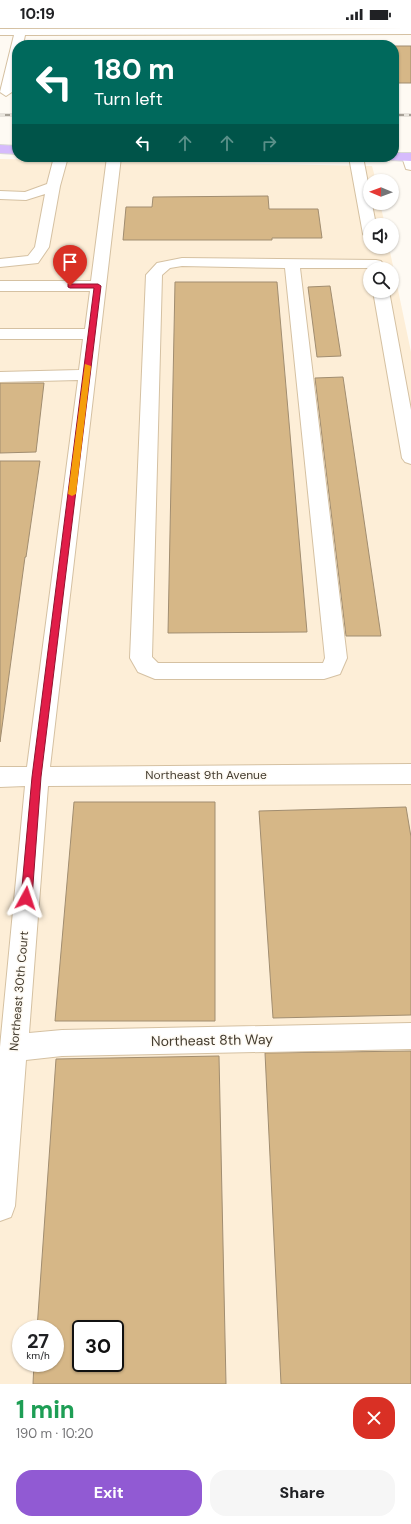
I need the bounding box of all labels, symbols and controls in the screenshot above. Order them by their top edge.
text: 10:19 [20,4,55,24]
text: 180 m [94,51,175,88]
icon: left [28,56,80,108]
text: Turn left [94,87,163,111]
icon: left [132,132,154,154]
icon: ahead [174,132,196,154]
icon: ahead [216,132,238,154]
icon: right [258,132,280,154]
north arrow [363,174,399,210]
map controls [363,174,399,298]
button: sound [363,218,399,254]
pin [53,245,87,286]
icon: arrive [59,251,81,273]
button: search [363,262,399,298]
street label: Northeast 9th Avenue [145,767,267,783]
position arrow [5,877,47,919]
street label: Northeast 30th Court [6,930,32,1052]
street label: Northeast 8th Way [151,1030,273,1050]
speed limit sign: 30 [72,1320,124,1372]
text: 27 [27,1328,49,1354]
text: km/h [26,1349,50,1362]
text: 1 min [16,1394,75,1425]
button: close [353,1397,395,1439]
text: 190 m · 10:20 [16,1425,93,1442]
button: Exit [16,1470,202,1516]
button: Share [210,1470,395,1516]

